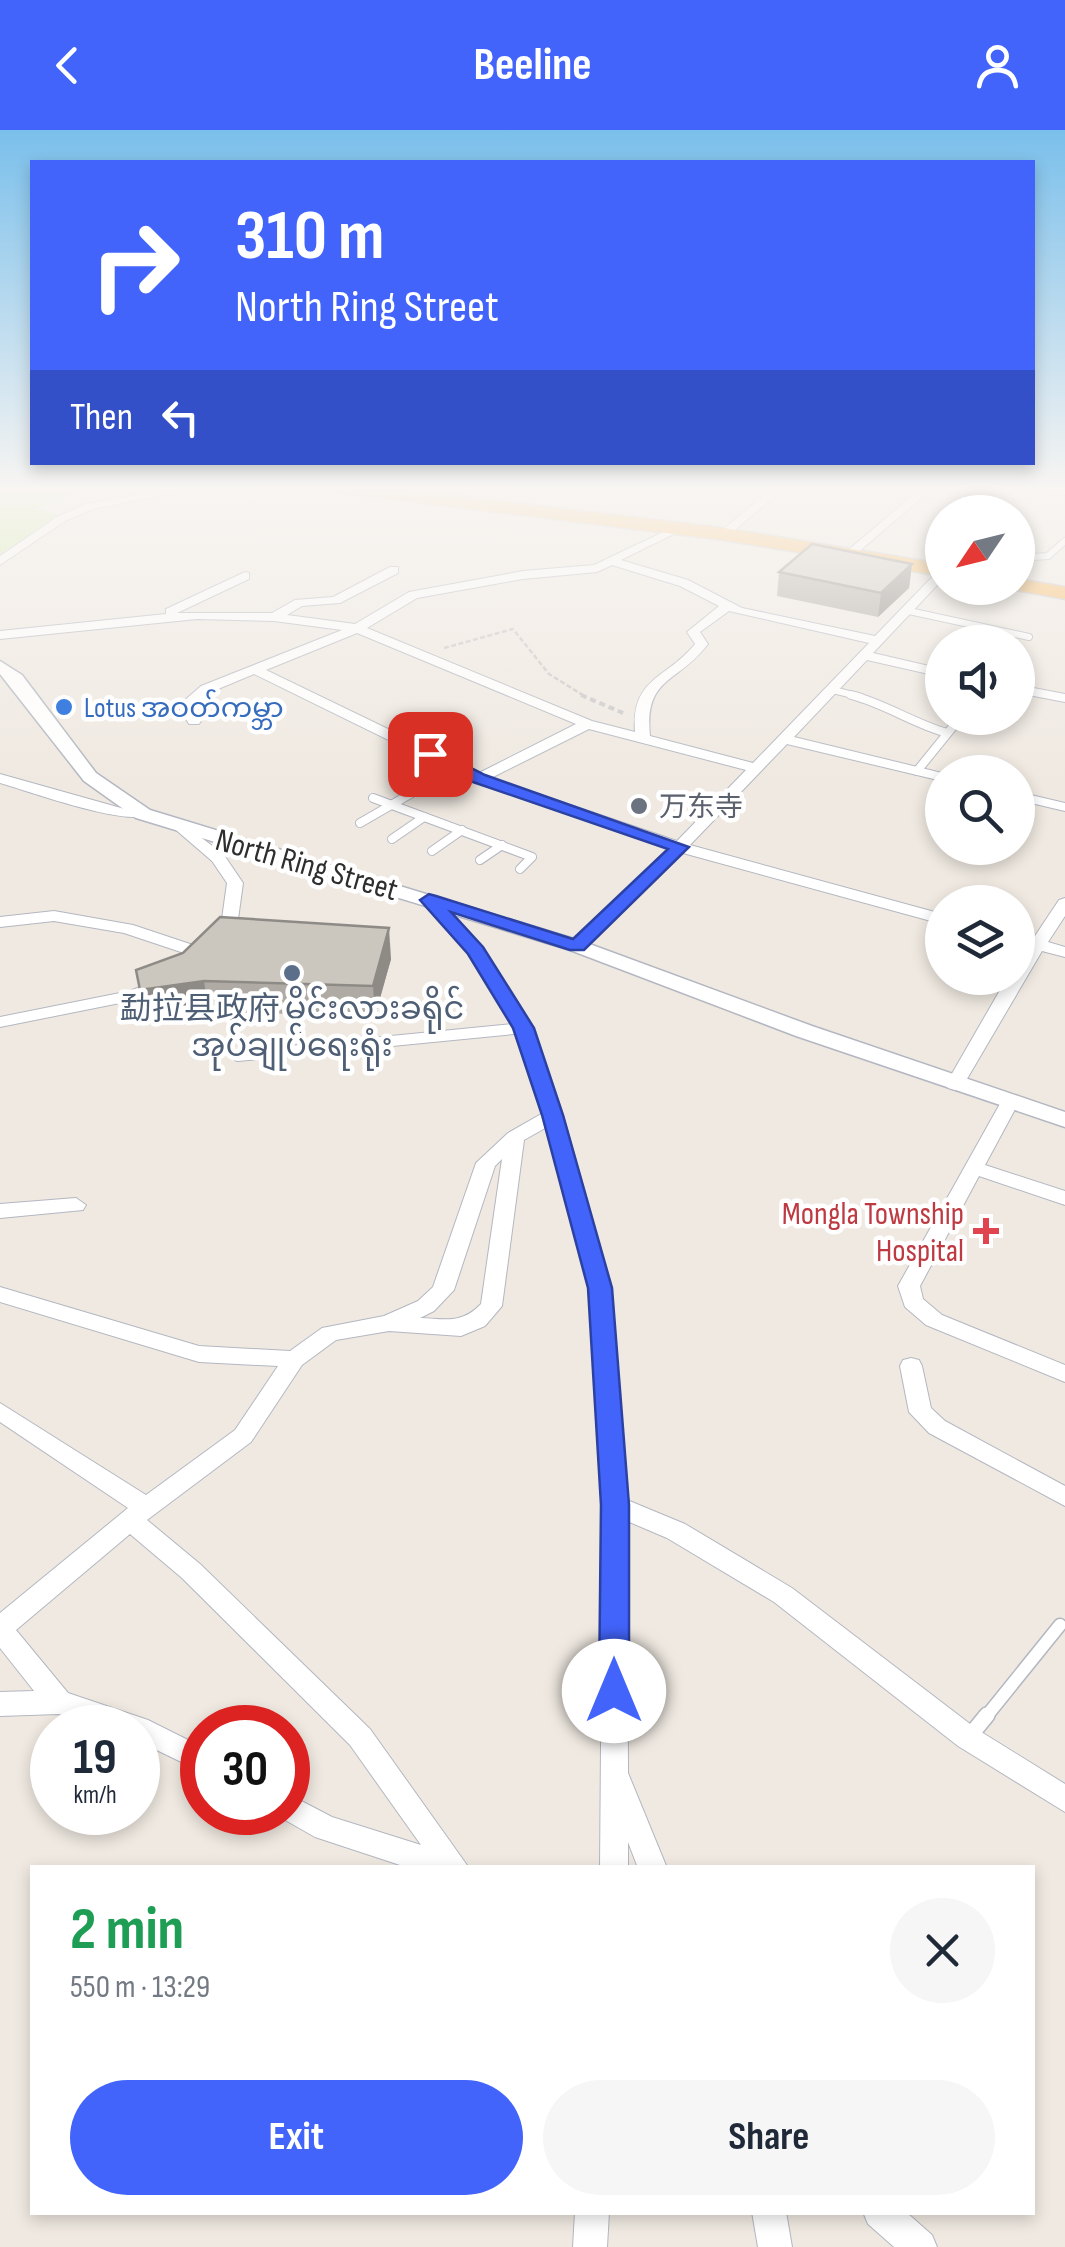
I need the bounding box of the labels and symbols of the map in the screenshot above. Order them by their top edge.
north arrow [925,495,1035,605]
place label: Lotus အဝတ်ကမ္ဘာ [84,689,284,730]
marker: Lotus အဝတ်ကမ္ဘာ [53,696,75,718]
pin [388,712,473,797]
place label: 万东寺 [659,791,743,824]
marker: 万东寺 [628,795,650,817]
street label: North Ring Street [211,821,402,910]
marker: 勐拉县政府 မိုင်းလားခရိုင် အုပ်ချုပ်ရေးရုံး [281,962,303,984]
place label: 勐拉县政府 မိုင်းလားခရိုင် အုပ်ချုပ်ရေးရုံး [120,985,464,1071]
place label: Mongla Township Hospital [782,1195,964,1271]
marker: Mongla Township Hospital [973,1218,999,1244]
position arrow [562,1639,666,1743]
speed limit sign: 30 [180,1705,310,1835]

